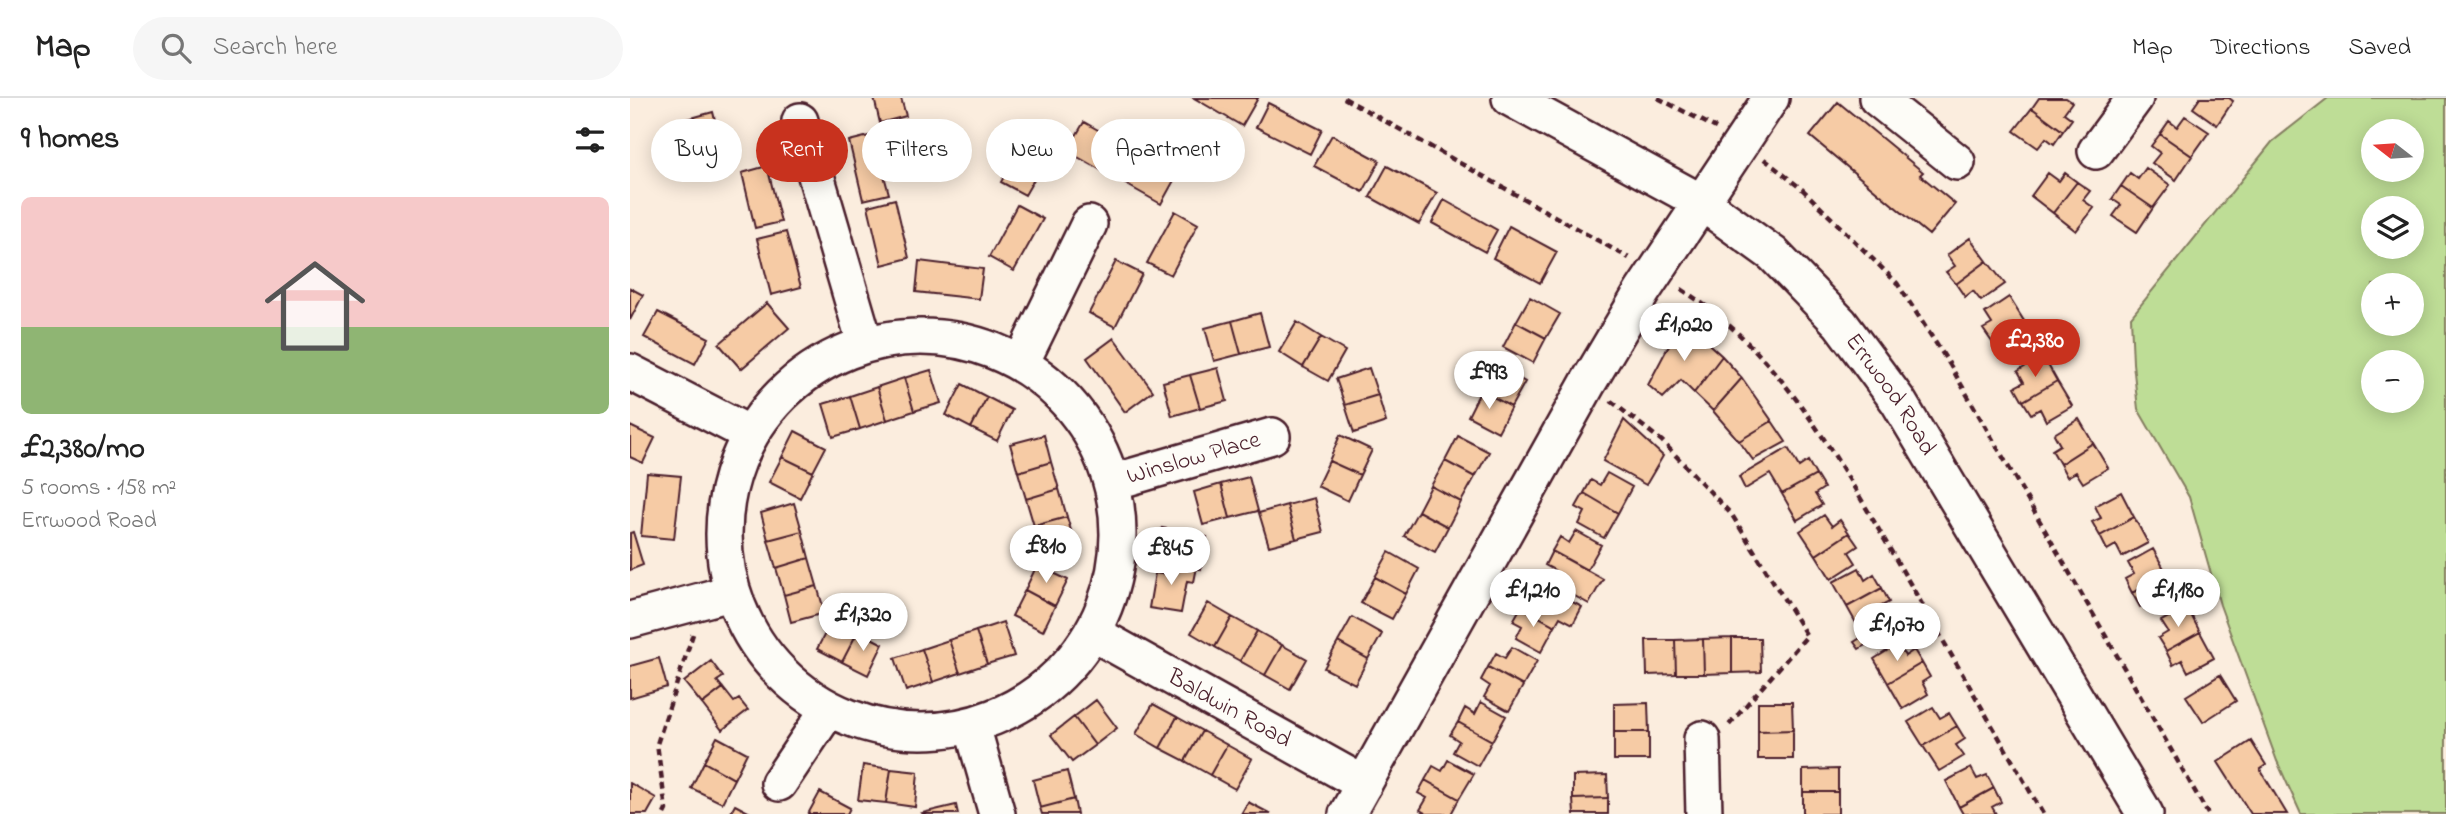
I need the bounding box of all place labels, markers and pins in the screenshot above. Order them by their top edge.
pin: £1,020 [1627,303,1741,363]
pin: £2,380 [1978,320,2092,379]
pin: £993 [1448,352,1530,411]
pin: £810 [1005,526,1087,585]
pin: £845 [1130,528,1212,587]
pin: £1,210 [1476,570,1590,629]
pin: £1,180 [2121,570,2235,629]
pin: £1,320 [806,594,920,653]
pin: £1,070 [1840,603,1954,663]

